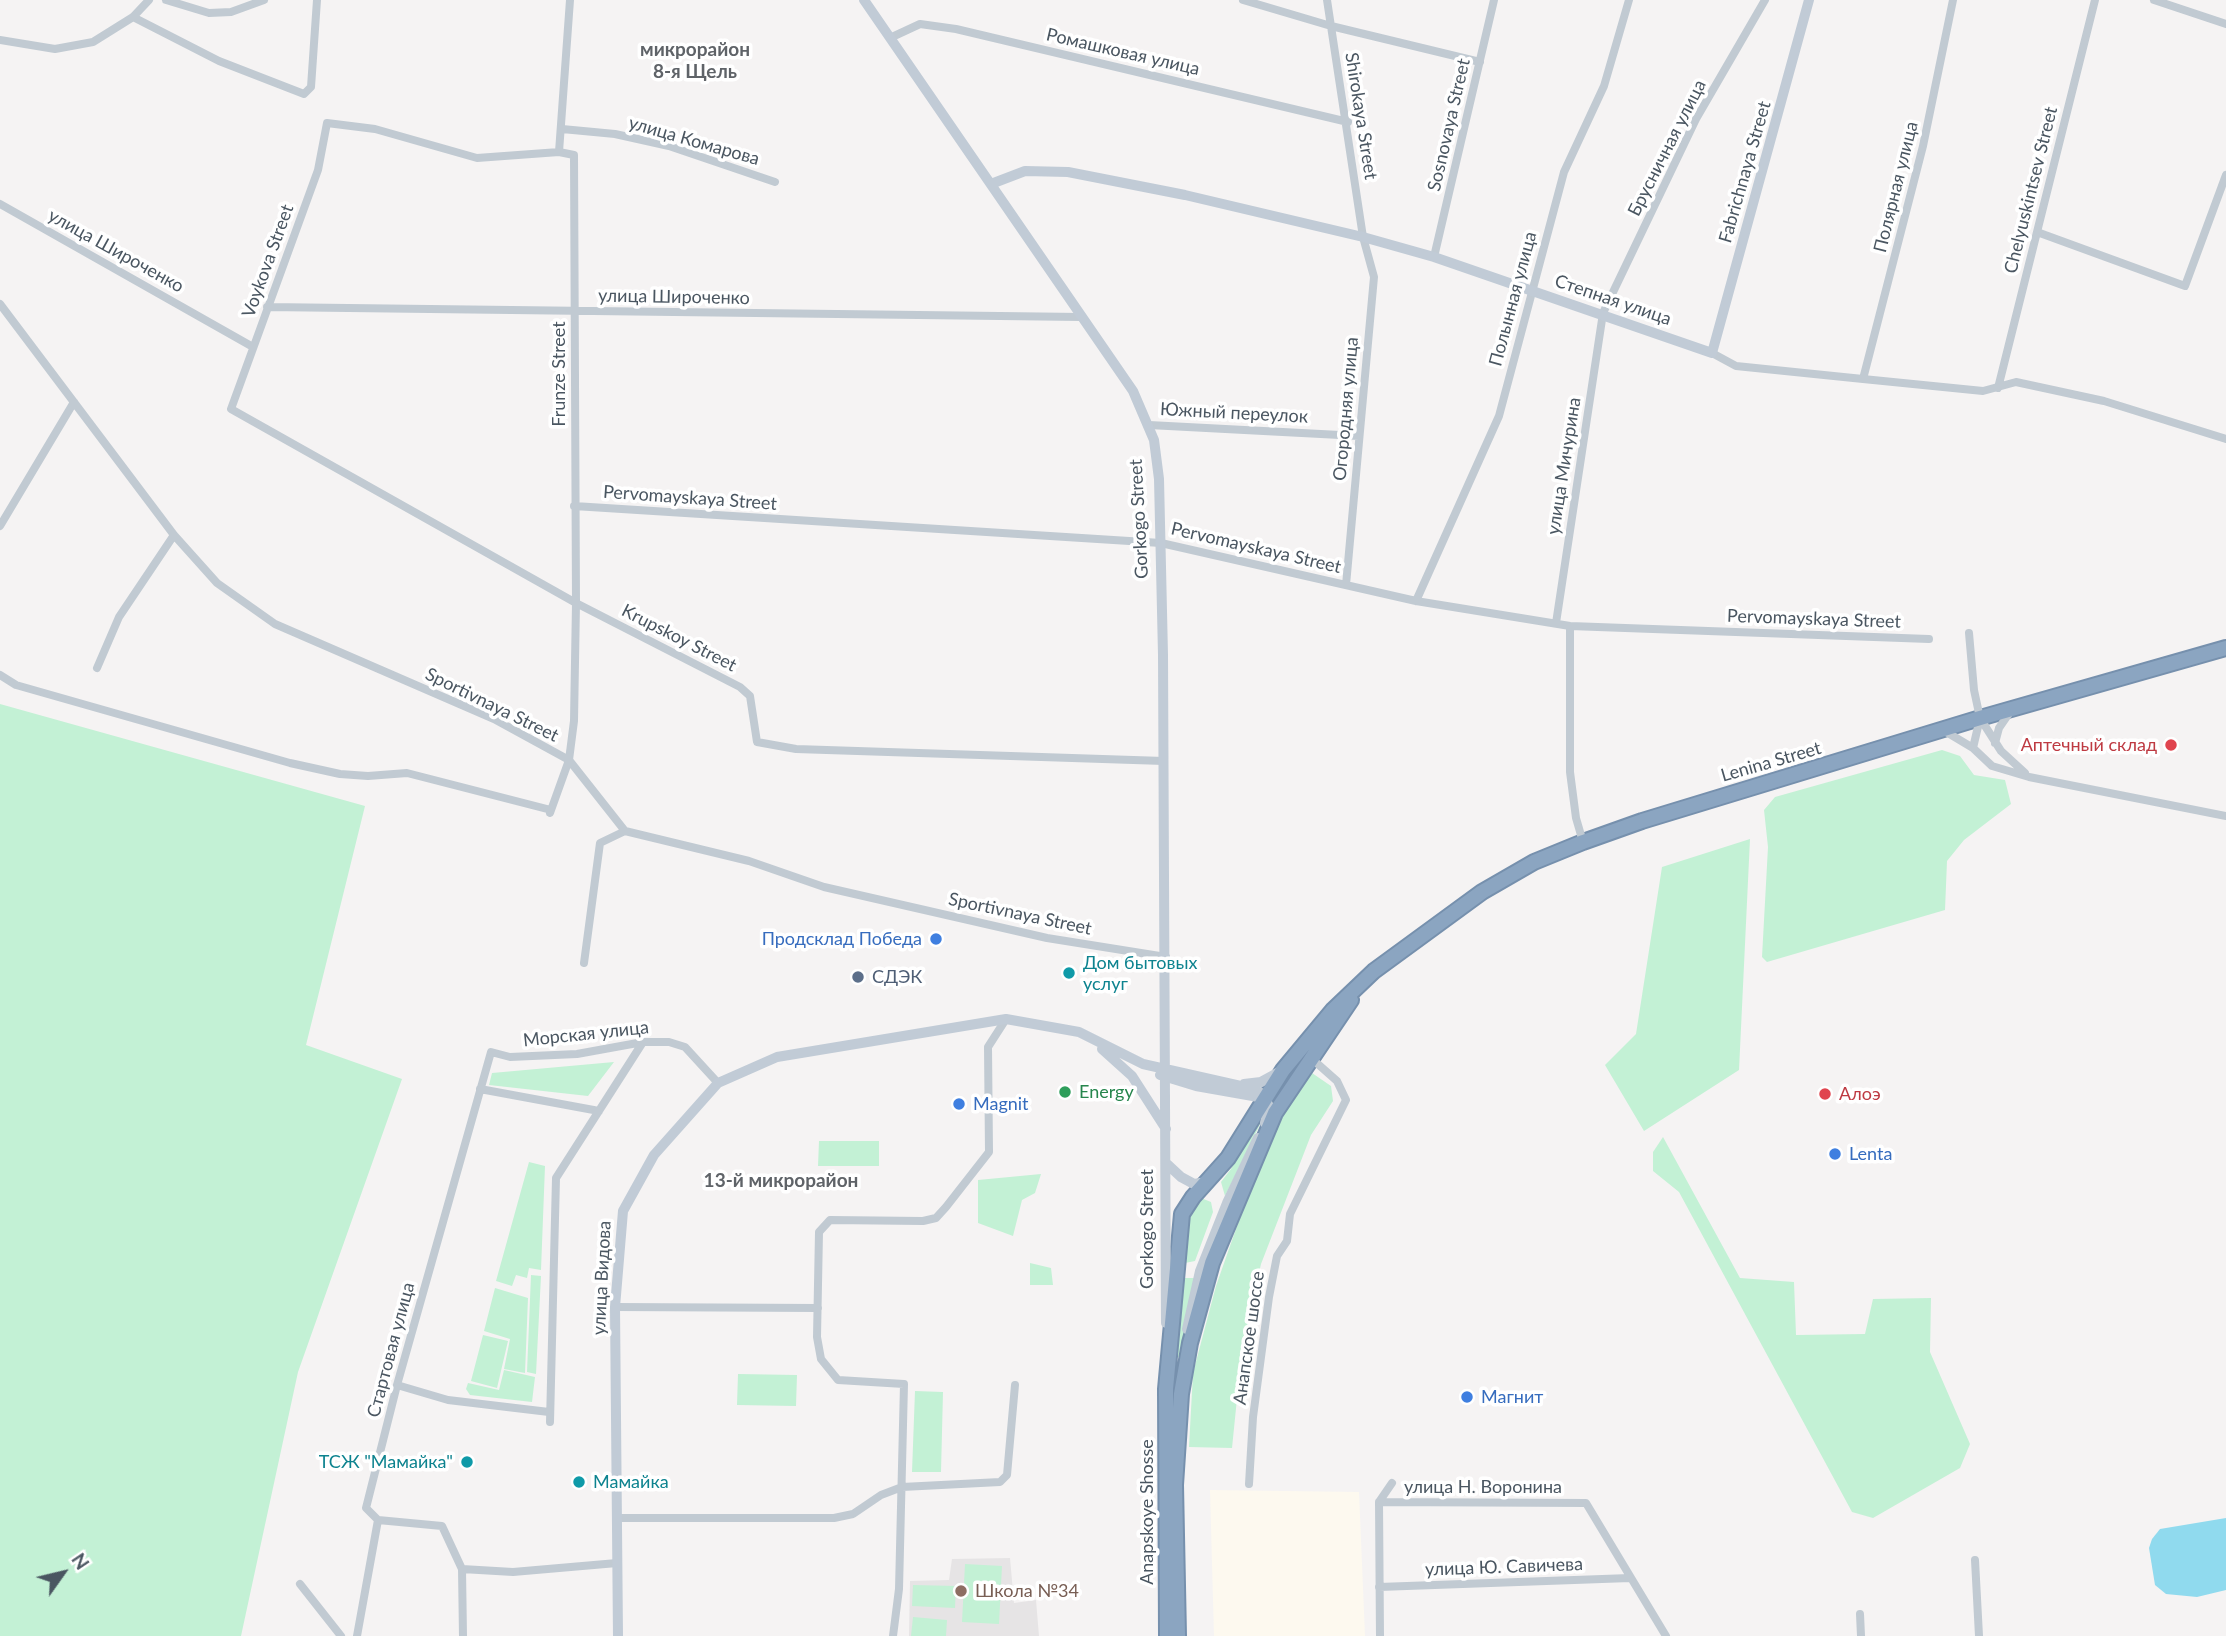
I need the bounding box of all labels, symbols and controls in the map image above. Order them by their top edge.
street label: Ромашковая улица [1044,24,1202,80]
district label: микрорайон 8-я Щель [640,39,750,83]
street label: Shirokaya Street [1340,51,1382,181]
street label: Sosnovaya Street [1423,57,1475,193]
street label: Брусничная улица [1623,76,1711,220]
street label: Fabrichnaya Street [1714,99,1776,245]
street label: Chelyuskintsev Street [2000,104,2062,276]
street label: улица Комарова [626,112,762,170]
street label: Полярная улица [1869,119,1923,255]
street label: Voykova Street [238,202,298,320]
street label: улица Широченко [44,205,188,297]
street label: Полынная улица [1485,229,1541,369]
street label: Степная улица [1552,270,1674,330]
street label: улица Широченко [598,285,750,309]
street label: Frunze Street [548,321,570,427]
street label: Огородняя улица [1329,336,1363,482]
street label: улица Мичурина [1542,396,1586,536]
street label: Южный переулок [1159,398,1309,428]
street label: Gorkogo Street [1125,459,1153,579]
street label: Pervomayskaya Street [602,481,778,515]
street label: Pervomayskaya Street [1169,518,1343,578]
street label: Krupskoy Street [618,600,740,676]
street label: Pervomayskaya Street [1727,605,1901,633]
street label: Sportivnaya Street [422,663,562,747]
place label: Аптечный склад [2021,734,2157,756]
street label: Lenina Street [1718,737,1824,787]
marker: Аптечный склад [2163,737,2179,753]
street label: Sportivnaya Street [947,888,1093,940]
place label: Продсклад Победа [762,928,922,950]
marker: Продсклад Победа [928,931,944,947]
place label: Дом бытовых услуг [1083,952,1197,995]
marker: Дом бытовых услуг [1061,965,1077,981]
place label: СДЭК [872,966,922,988]
marker: СДЭК [850,969,866,985]
street label: Морская улица [522,1017,650,1051]
place label: Energy [1079,1081,1134,1103]
place label: Алоэ [1839,1083,1881,1105]
marker: Energy [1057,1084,1073,1100]
marker: Алоэ [1817,1086,1833,1102]
place label: Magnit [973,1093,1029,1115]
marker: Magnit [951,1096,967,1112]
place label: Lenta [1849,1143,1892,1165]
marker: Lenta [1827,1146,1843,1162]
street label: Gorkogo Street [1136,1169,1158,1289]
district label: 13-й микрорайон [704,1170,858,1192]
street label: улица Видова [588,1220,616,1336]
street label: Анапское шоссе [1229,1270,1269,1406]
street label: Стартовая улица [363,1280,419,1420]
place label: Магнит [1481,1386,1543,1408]
marker: Магнит [1459,1389,1475,1405]
street label: Anapskoye Shosse [1136,1439,1158,1585]
place label: ТСЖ "Мамайка" [319,1451,453,1473]
marker: ТСЖ "Мамайка" [459,1454,475,1470]
place label: Мамайка [593,1471,669,1493]
marker: Мамайка [571,1474,587,1490]
street label: улица Н. Воронина [1404,1476,1562,1498]
north arrow [28,1538,98,1608]
text: N [67,1548,94,1573]
street label: улица Ю. Савичева [1425,1553,1583,1581]
place label: Школа №34 [975,1580,1079,1602]
marker: Школа №34 [953,1583,969,1599]

